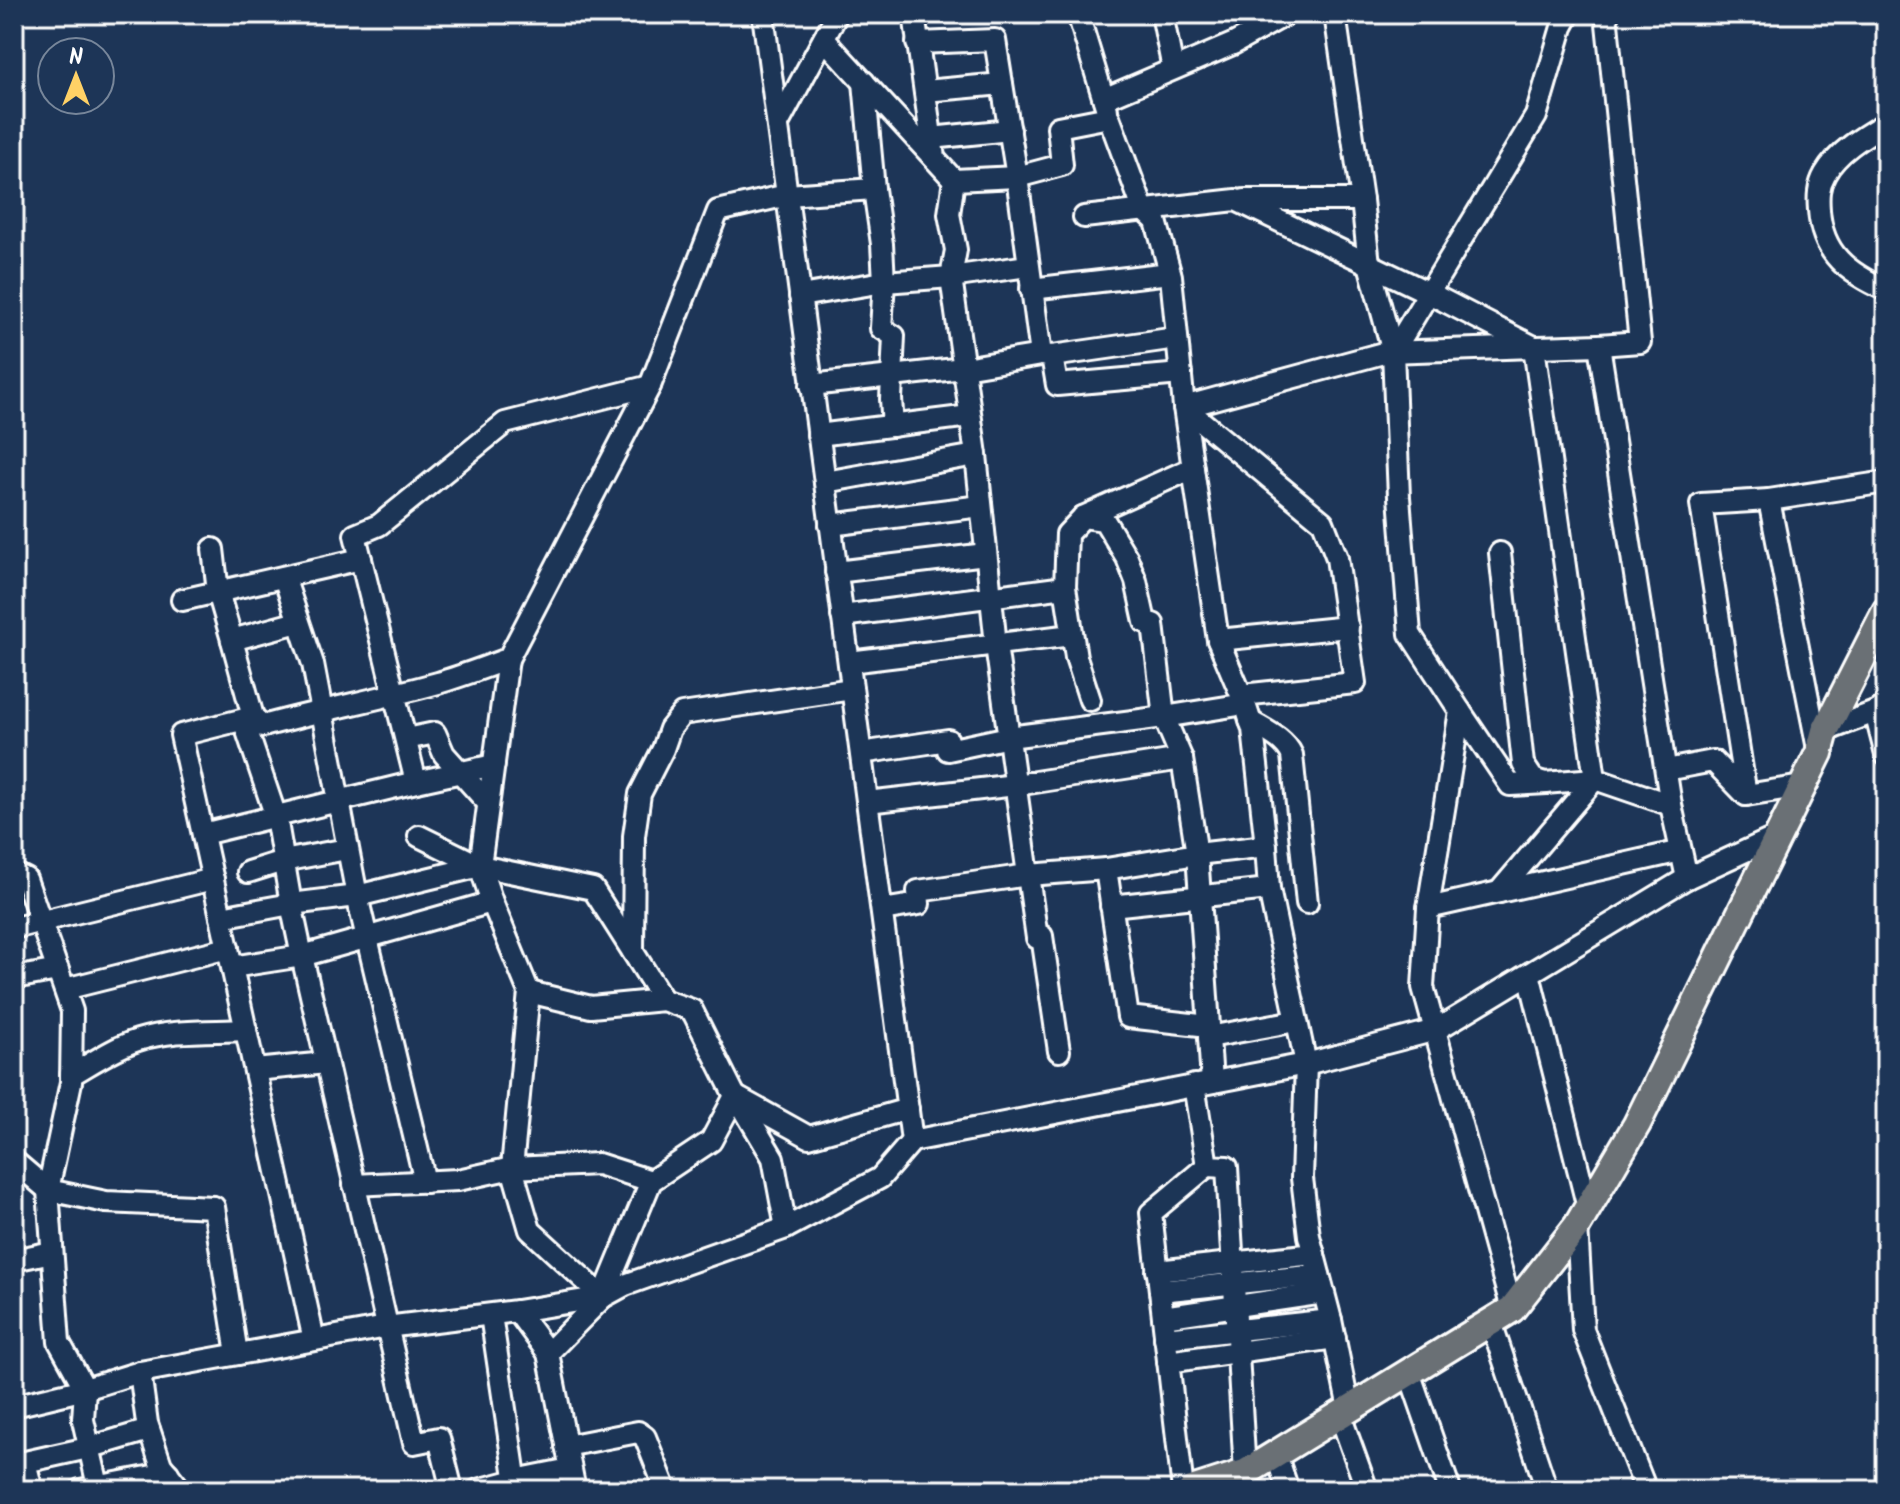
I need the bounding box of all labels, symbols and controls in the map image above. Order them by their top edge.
north arrow [36,36,116,116]
text: N [69,41,83,76]

